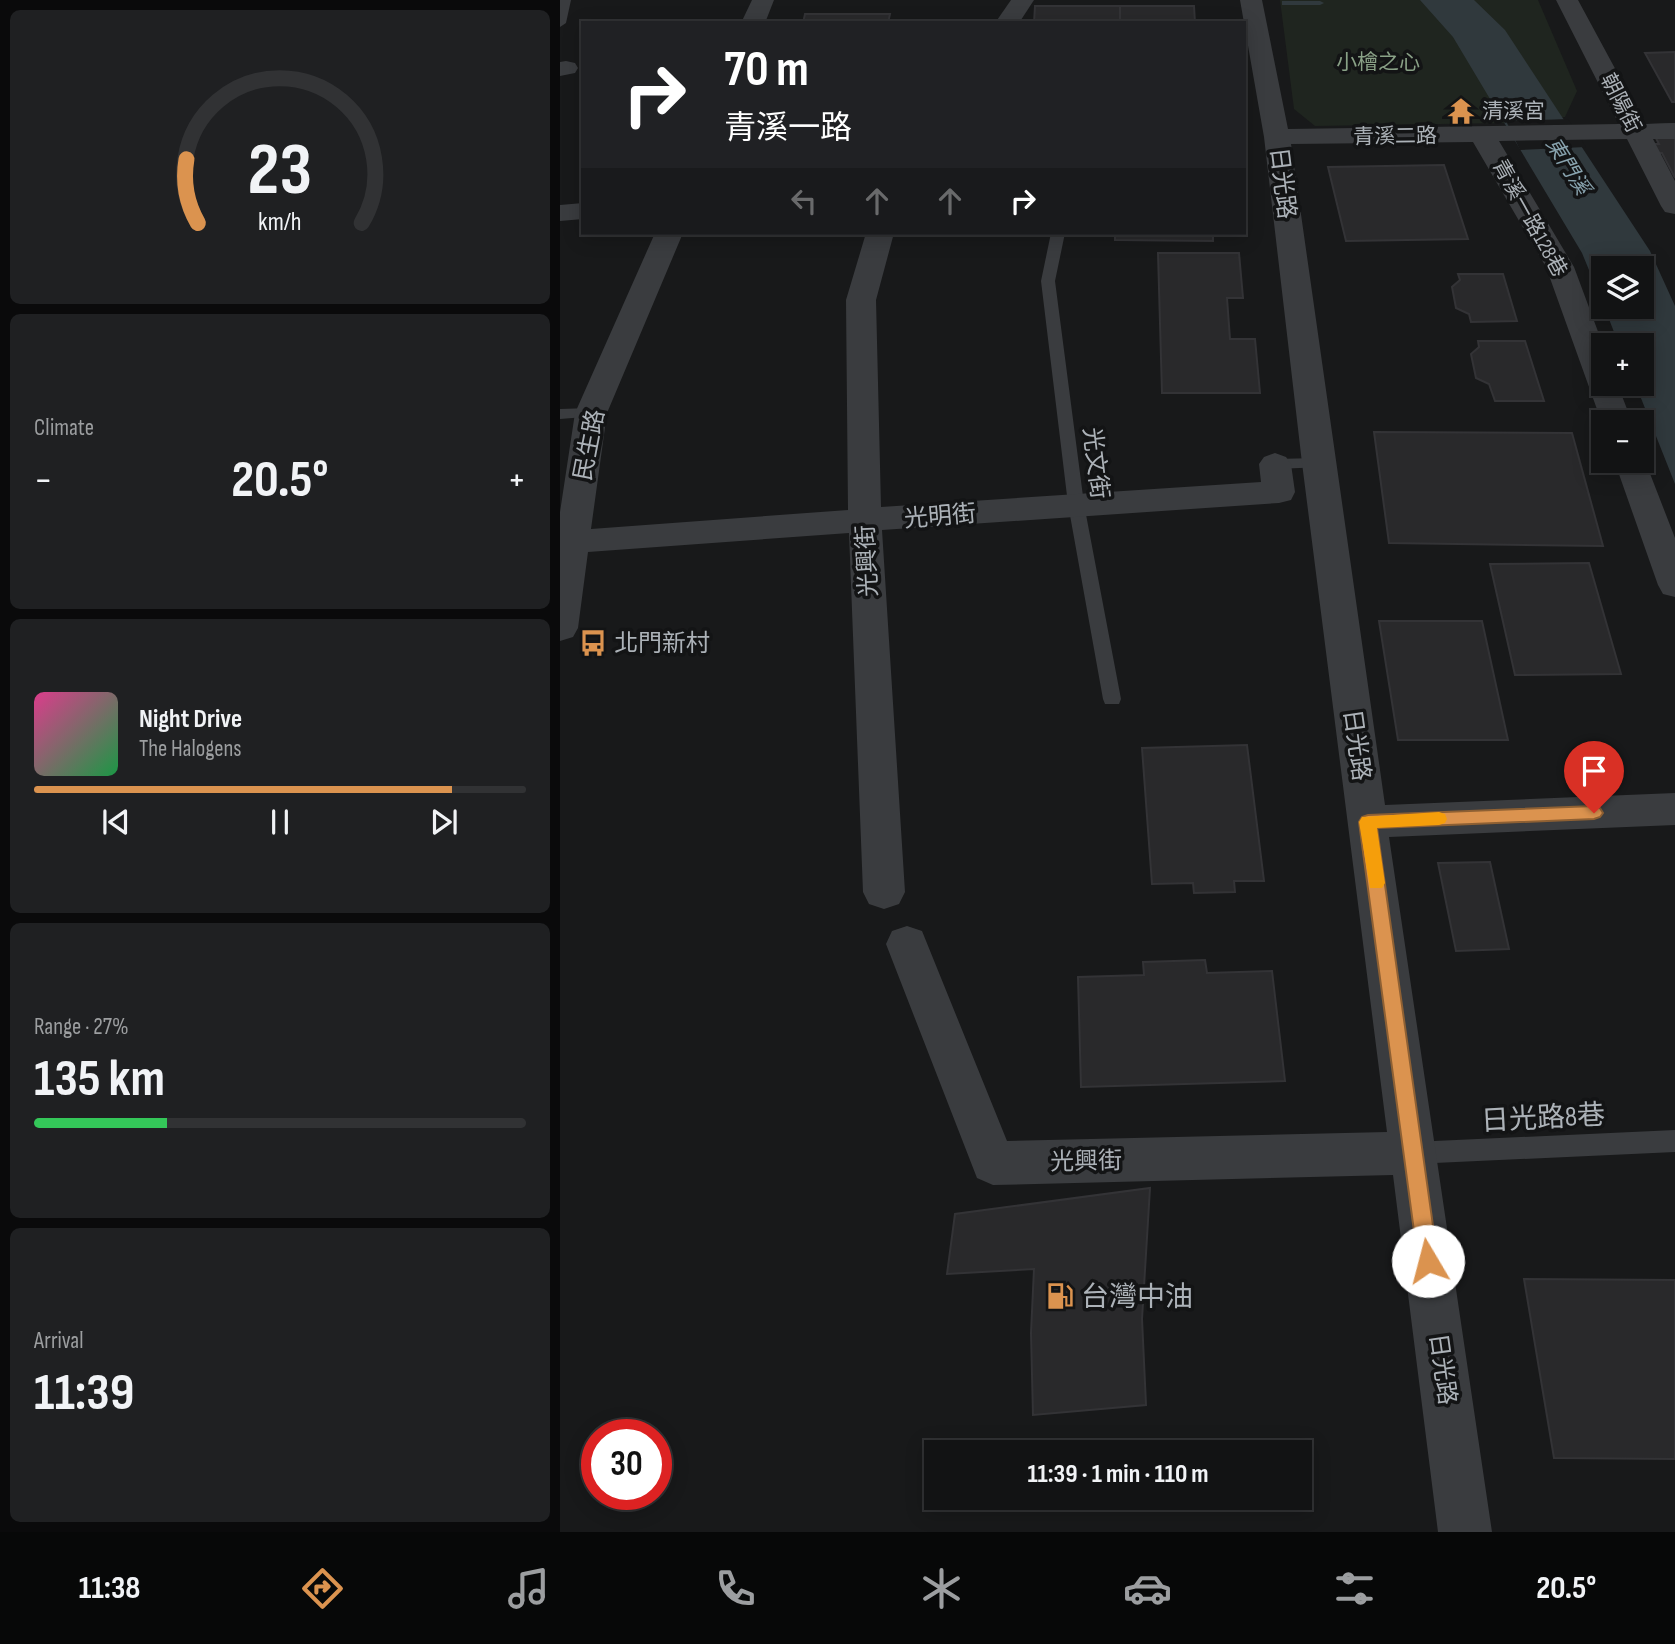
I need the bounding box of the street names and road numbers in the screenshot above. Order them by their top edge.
street label: 朝陽街 [1595,69,1646,137]
street label: 青溪二路 [1353,123,1437,150]
street label: 日光路 [1264,146,1301,221]
street label: 青溪一路128巷 [1487,155,1572,281]
street label: 民生路 [568,407,611,483]
street label: 光文街 [1077,426,1114,501]
street label: 光明街 [903,499,977,534]
street label: 光興街 [851,524,884,598]
street label: 日光路 [1337,707,1376,783]
street label: 日光路8巷 [1480,1099,1606,1138]
street label: 光興街 [1050,1146,1122,1177]
street label: 日光路 [1423,1331,1462,1407]

